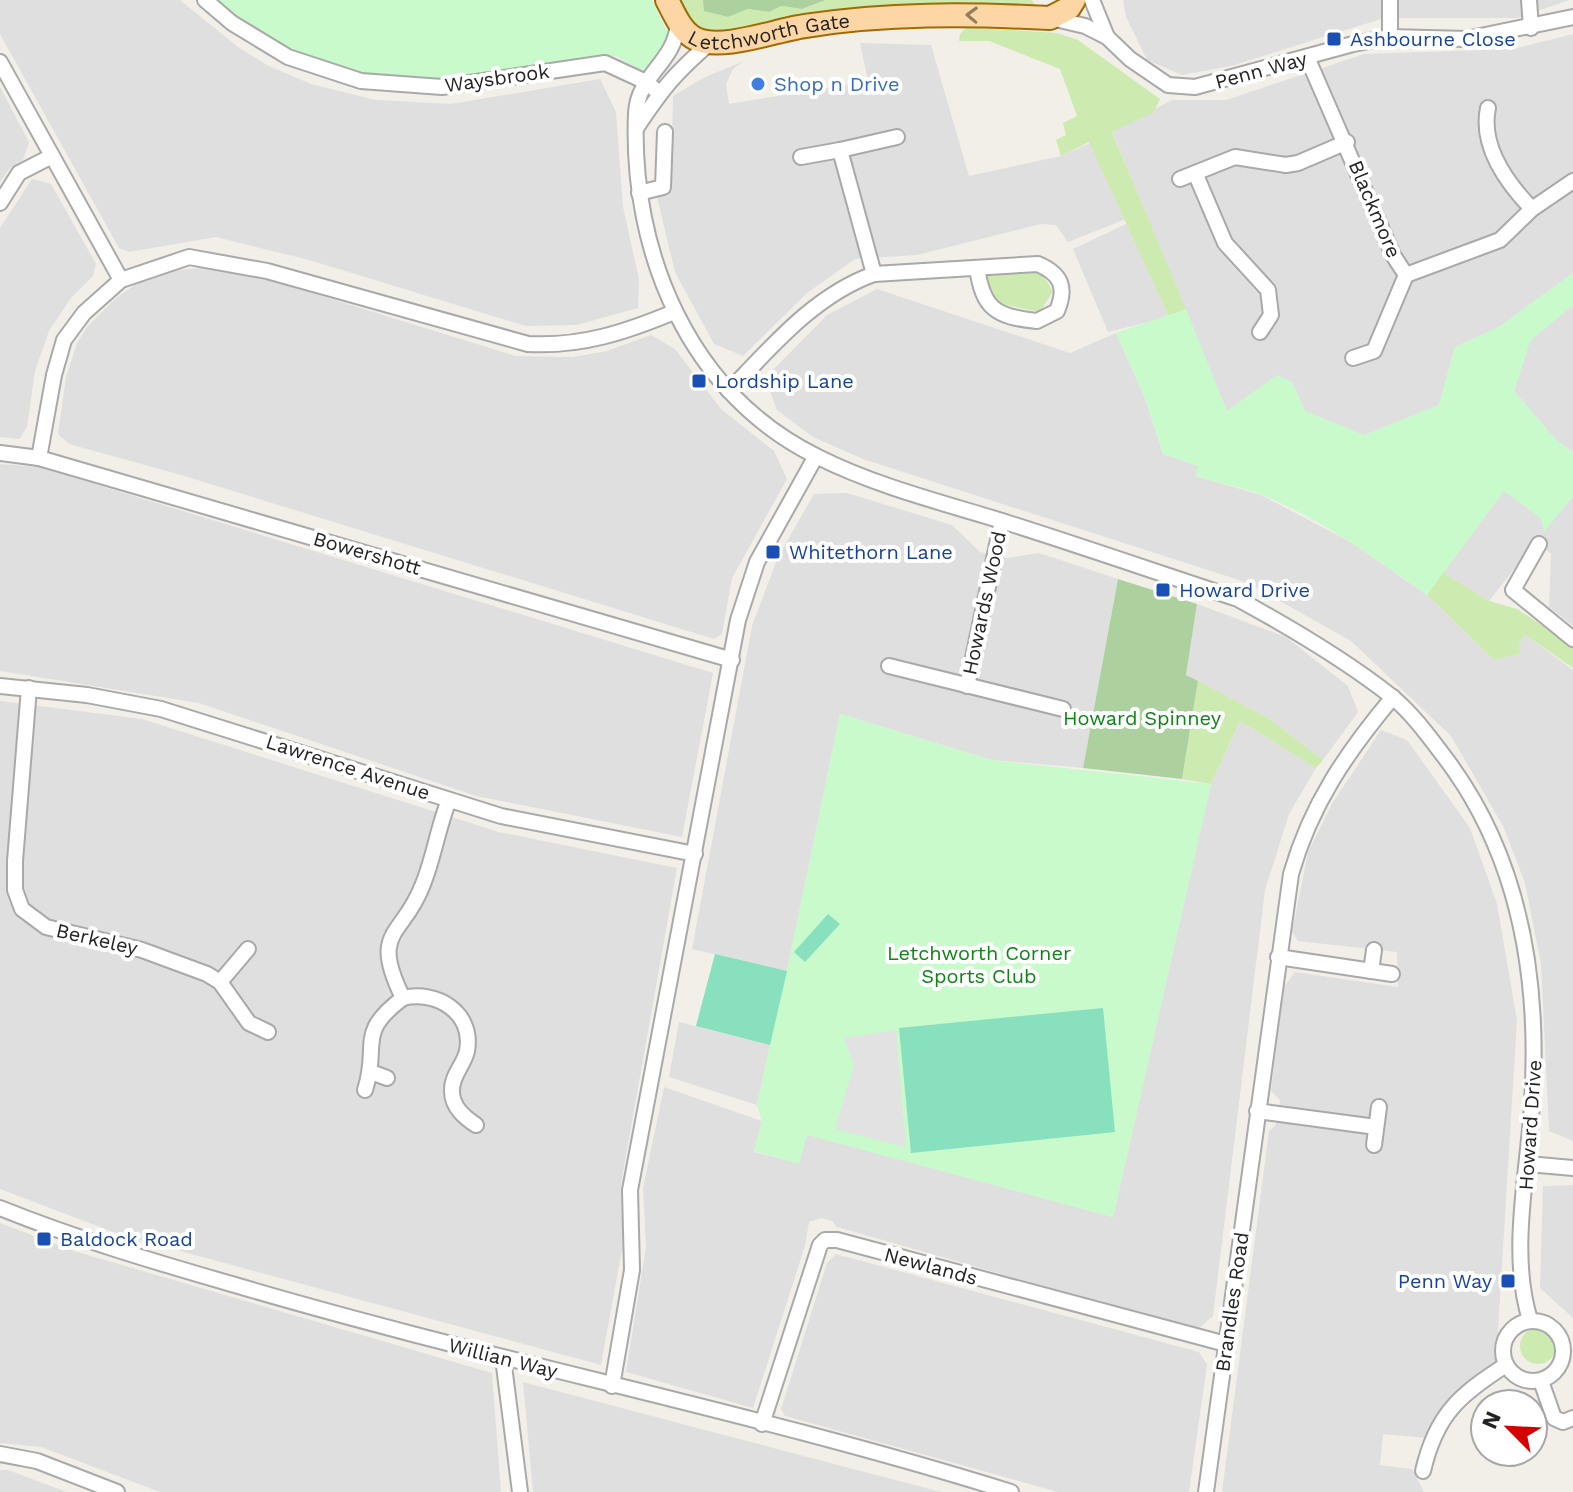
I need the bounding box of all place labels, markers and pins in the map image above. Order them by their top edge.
place label: Ashbourne Close [1350,27,1516,51]
marker: Ashbourne Close [1325,30,1343,48]
place label: Shop n Drive [774,72,900,96]
marker: Shop n Drive [749,75,767,93]
place label: Lordship Lane [715,369,854,393]
marker: Lordship Lane [690,372,708,390]
place label: Whitethorn Lane [789,540,953,564]
marker: Whitethorn Lane [764,543,782,561]
place label: Howard Drive [1179,578,1310,602]
marker: Howard Drive [1154,581,1172,599]
place label: Baldock Road [60,1227,193,1251]
marker: Baldock Road [35,1230,53,1248]
place label: Penn Way [1398,1269,1493,1293]
marker: Penn Way [1499,1272,1517,1290]

